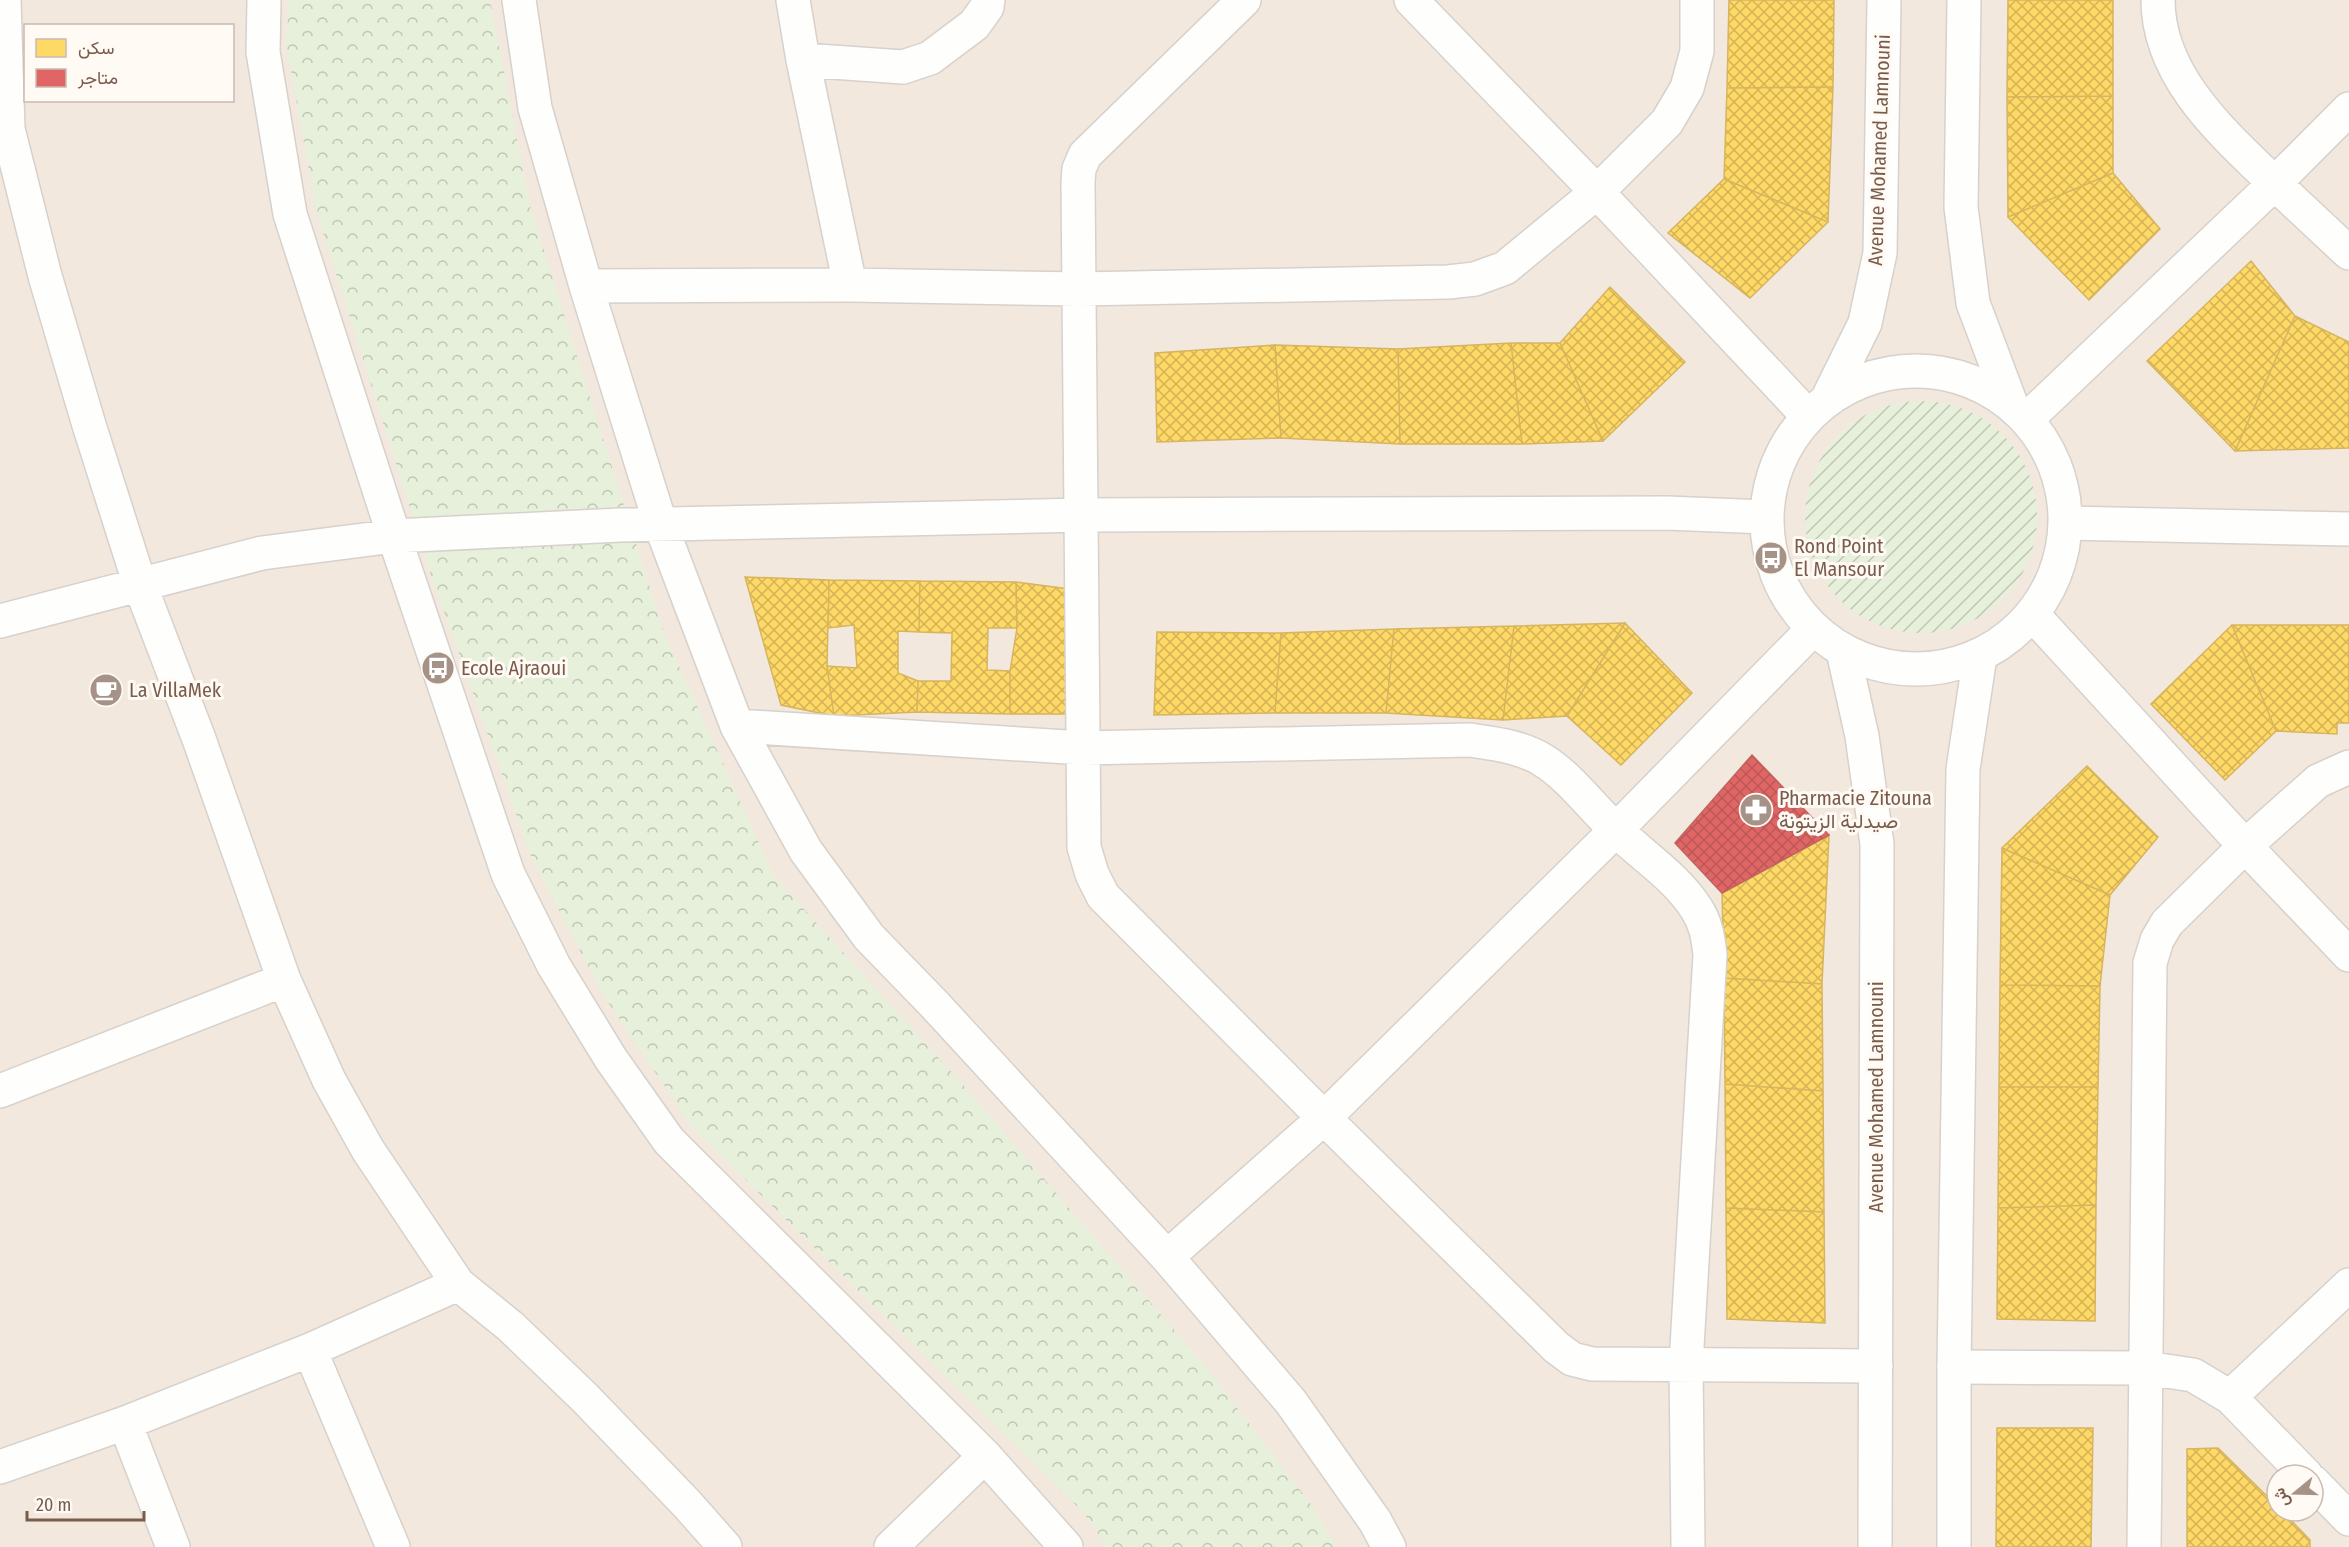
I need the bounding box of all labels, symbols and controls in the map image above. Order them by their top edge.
legend [24,24,234,102]
street label: Avenue Mohamed Lamnouni [1863,34,1895,266]
text: سكن [78,37,114,59]
text: متاجر [77,67,118,89]
place label: Rond Point El Mansour [1794,534,1884,581]
bus stop icon: Rond Point El Mansour [1753,540,1789,576]
bus stop icon: Ecole Ajraoui [420,650,456,686]
place label: Ecole Ajraoui [461,656,566,680]
cafe icon: La VillaMek [88,672,124,708]
place label: La VillaMek [129,678,222,702]
place label: Pharmacie Zitouna صيدلية الزيتونة [1779,786,1932,834]
pharmacy icon: Pharmacie Zitouna صيدلية الزيتونة [1738,792,1774,828]
street label: Avenue Mohamed Lamnouni [1864,981,1888,1213]
north arrow [2265,1463,2325,1523]
scale bar [27,1484,144,1522]
text: ش [2269,1486,2293,1510]
text: 20 m [36,1494,71,1516]

